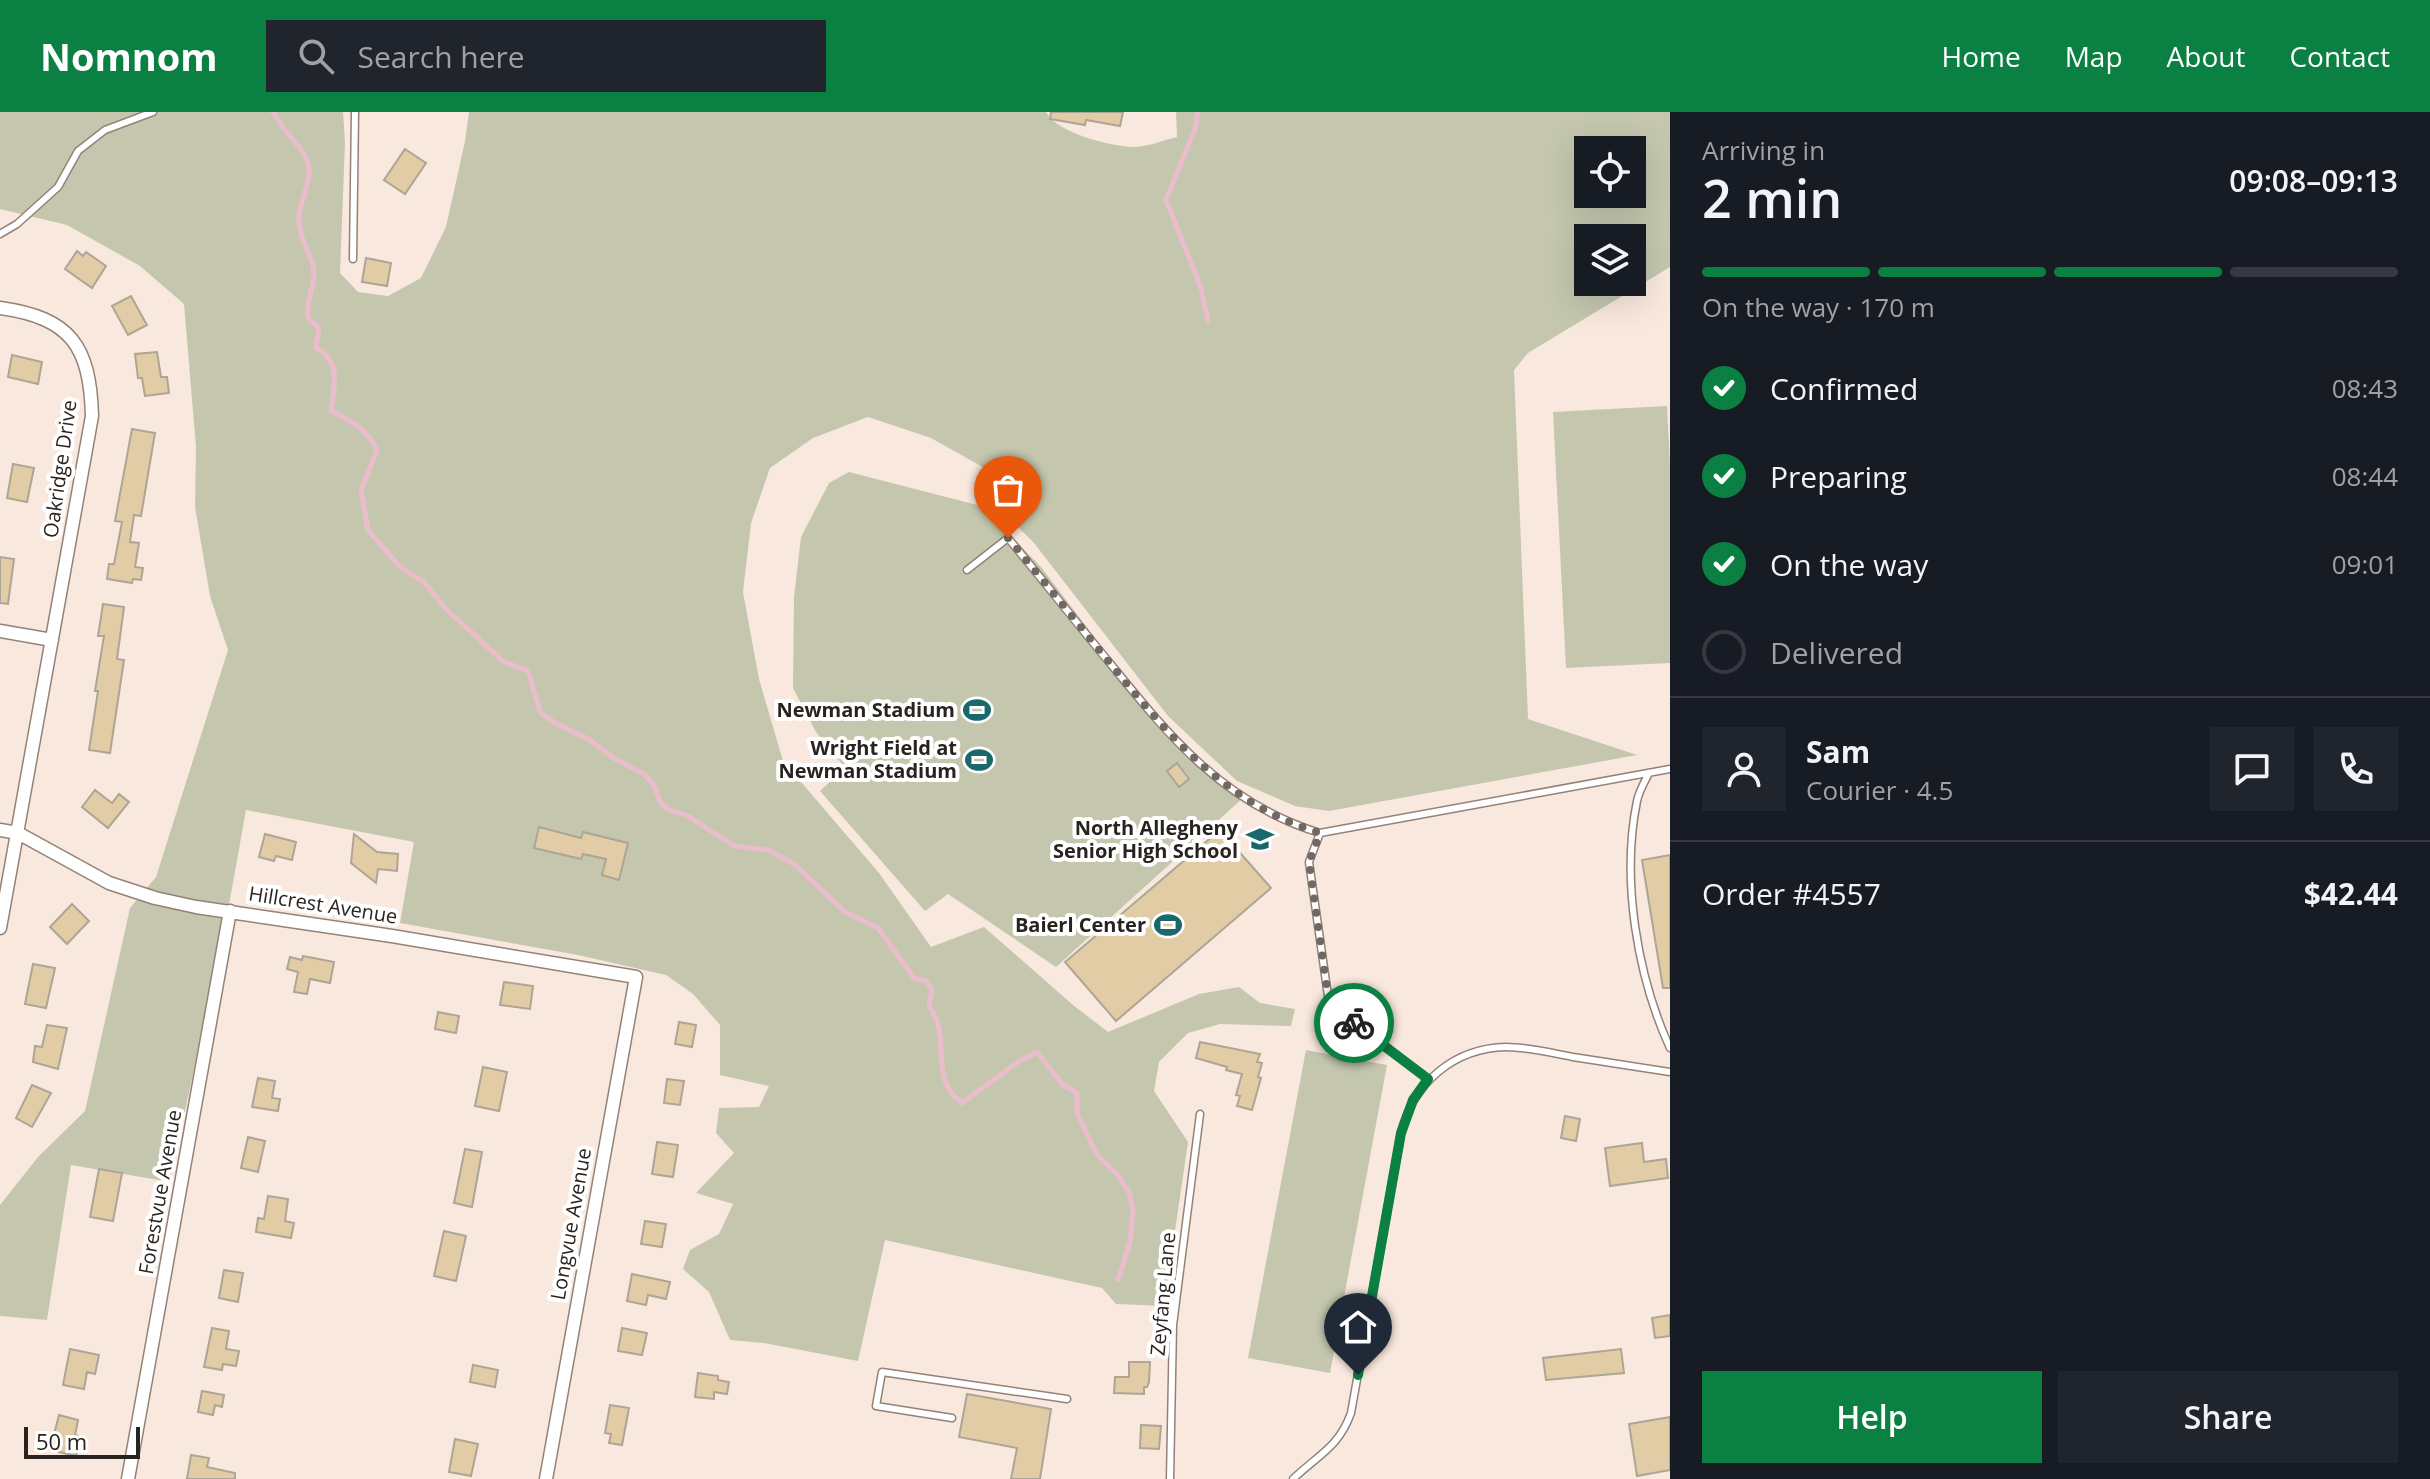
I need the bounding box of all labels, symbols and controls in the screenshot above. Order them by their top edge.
search box [266,20,826,92]
text: Nomnom [40,30,218,82]
icon: search [294,34,338,78]
text: Search here [358,36,525,77]
text: Home [1942,37,2021,75]
text: Map [2065,37,2123,75]
text: About [2167,37,2245,75]
text: Contact [2289,37,2390,75]
text: Arriving in [1702,132,1825,168]
map controls [1574,136,1646,296]
button: locate [1574,136,1646,208]
text: 09:08–09:13 [2229,160,2398,201]
text: 2 min [1702,162,1842,233]
button: layers [1574,224,1646,296]
text: On the way · 170 m [1702,289,1935,325]
icon: check [1702,366,1746,410]
text: Confirmed [1770,368,1918,409]
text: 08:43 [2332,370,2398,406]
street label: Oakridge Drive [36,398,83,540]
icon: check [1702,454,1746,498]
pin [974,456,1042,538]
text: Preparing [1770,456,1907,497]
text: 08:44 [2332,458,2398,494]
icon: bag [986,468,1030,512]
icon: check [1702,542,1746,586]
text: On the way [1770,544,1928,585]
text: 09:01 [2332,546,2398,582]
text: Delivered [1770,632,1903,673]
sports icon: Newman Stadium [962,695,992,725]
place label: Newman Stadium [776,696,955,723]
button: person [1702,727,1786,811]
button: chat [2210,727,2294,811]
button: phone [2314,727,2398,811]
text: Sam [1806,731,1870,772]
place label: Wright Field at Newman Stadium [778,734,957,784]
sports icon: Wright Field at Newman Stadium [964,745,994,775]
text: Courier · 4.5 [1806,772,1953,808]
place label: North Allegheny Senior High School [1053,814,1239,864]
school or university icon: North Allegheny Senior High School [1245,824,1275,854]
text: Order #4557 [1702,873,1881,914]
text: $42.44 [2304,873,2398,914]
street label: Hillcrest Avenue [247,879,399,930]
sports icon: Baierl Center [1153,910,1183,940]
place label: Baierl Center [1015,911,1146,938]
courier [1314,983,1394,1063]
icon: bike [1332,1001,1376,1045]
street label: Forestvue Avenue [132,1107,187,1276]
street label: Longvue Avenue [544,1146,597,1302]
street label: Zeyfang Lane [1144,1231,1181,1357]
pin [1324,1293,1392,1375]
icon: home [1336,1305,1380,1349]
button: Help [1702,1371,2042,1463]
button: Share [2058,1371,2398,1463]
scale bar [24,1423,140,1459]
text: 50 m [36,1426,87,1456]

